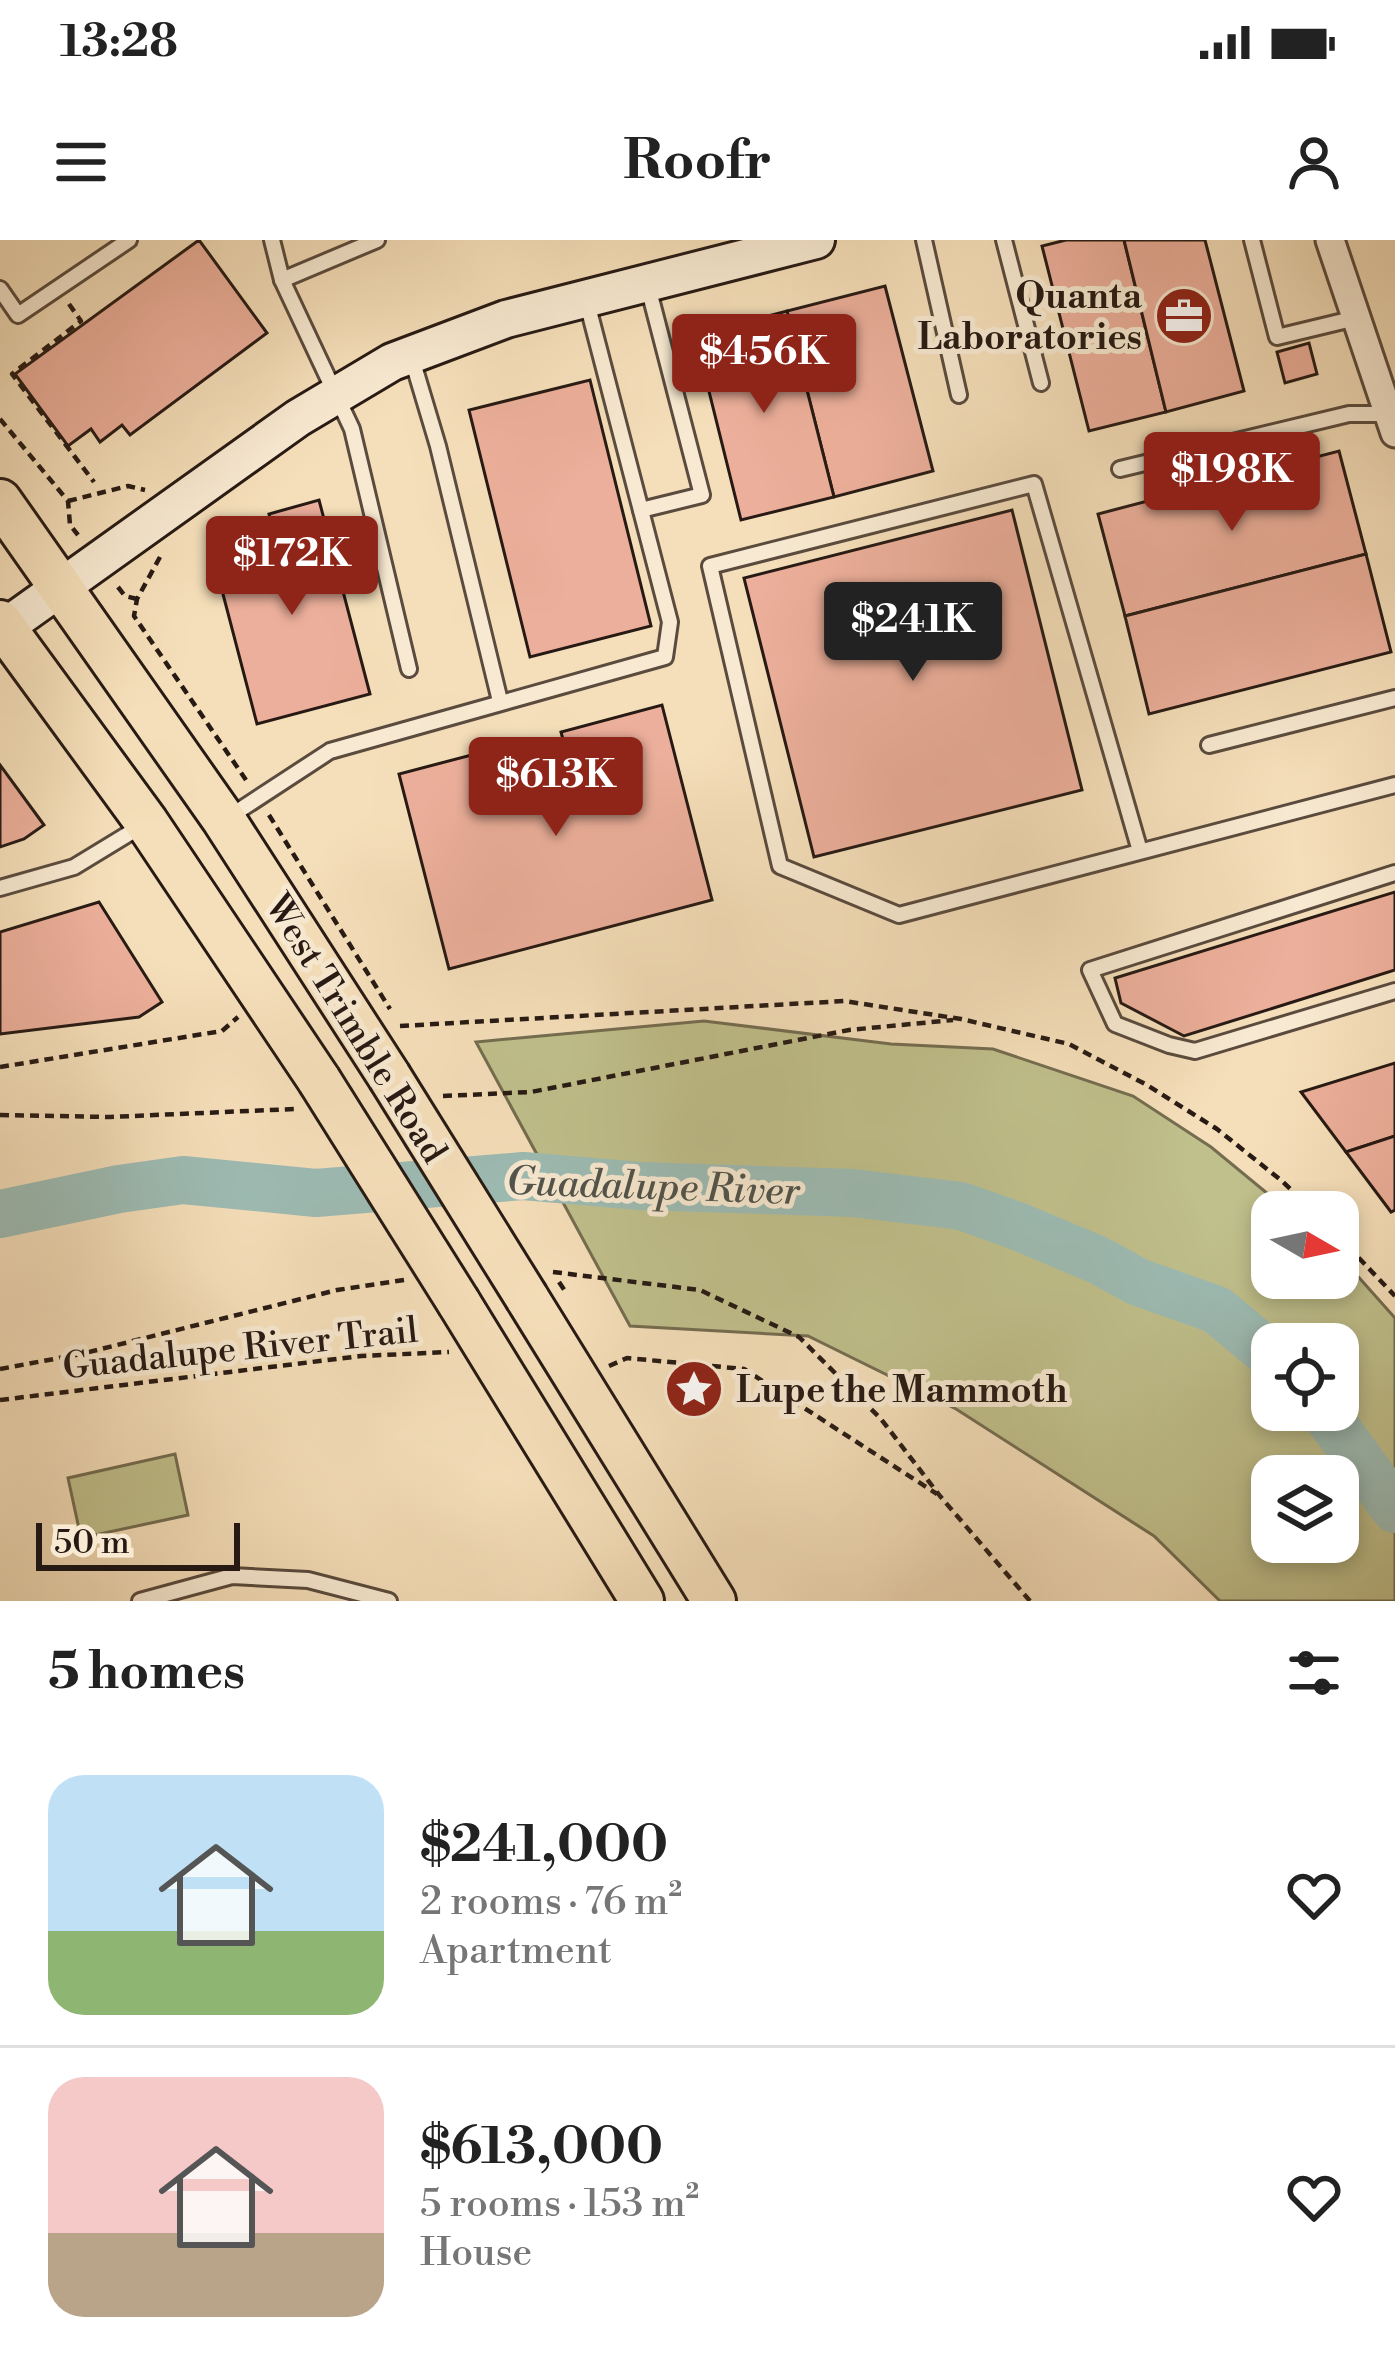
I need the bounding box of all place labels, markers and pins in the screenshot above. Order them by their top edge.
place label: Quanta Laboratories [917,275,1143,361]
office icon: Quanta Laboratories [1153,285,1215,347]
pin: $456K [680,314,848,416]
pin: $198K [1148,432,1316,534]
pin: $172K [208,516,376,618]
pin: $241K [829,582,997,684]
pin: $613K [472,737,640,839]
place icon: Lupe the Mammoth [663,1358,725,1420]
place label: Lupe the Mammoth [736,1369,1067,1414]

